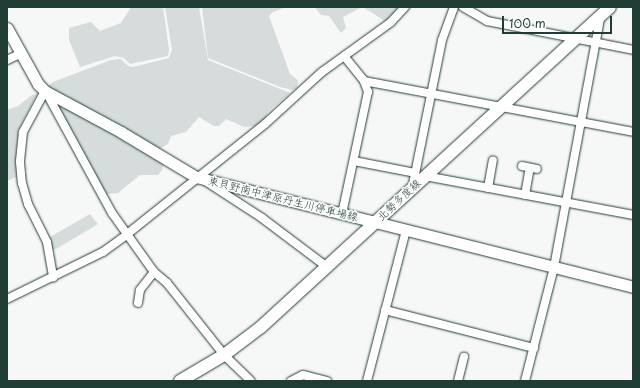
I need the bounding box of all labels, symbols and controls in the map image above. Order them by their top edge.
scale bar [504,8,614,34]
text: 100 m [509,14,546,32]
street label: 東貝野南中津原丹生川停車場線 [207,174,359,224]
street label: 北勢多度線 [374,176,424,224]

